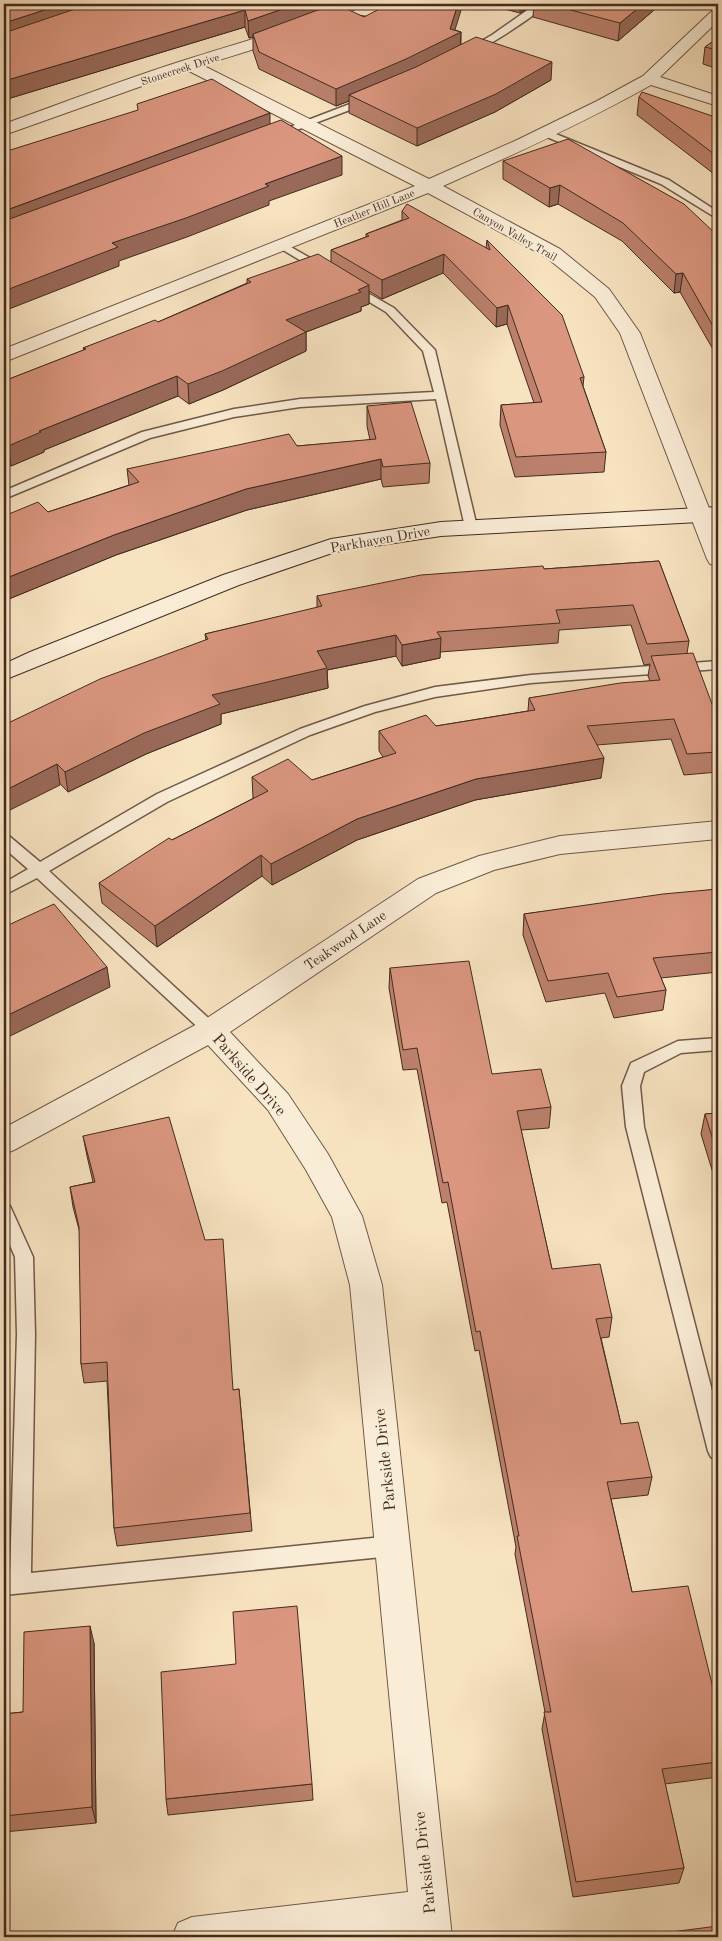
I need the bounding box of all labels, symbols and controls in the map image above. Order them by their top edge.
street label: Stonecreek Drive [140,53,221,88]
street label: Heather Hill Lane [333,188,417,231]
street label: Canyon Valley Trail [470,207,558,264]
street label: Parkhaven Drive [329,524,431,556]
street label: Teakwood Lane [302,908,389,973]
street label: Parkside Drive [209,1031,288,1119]
street label: Parkside Drive [373,1408,399,1512]
street label: Parkside Drive [413,1811,439,1915]

